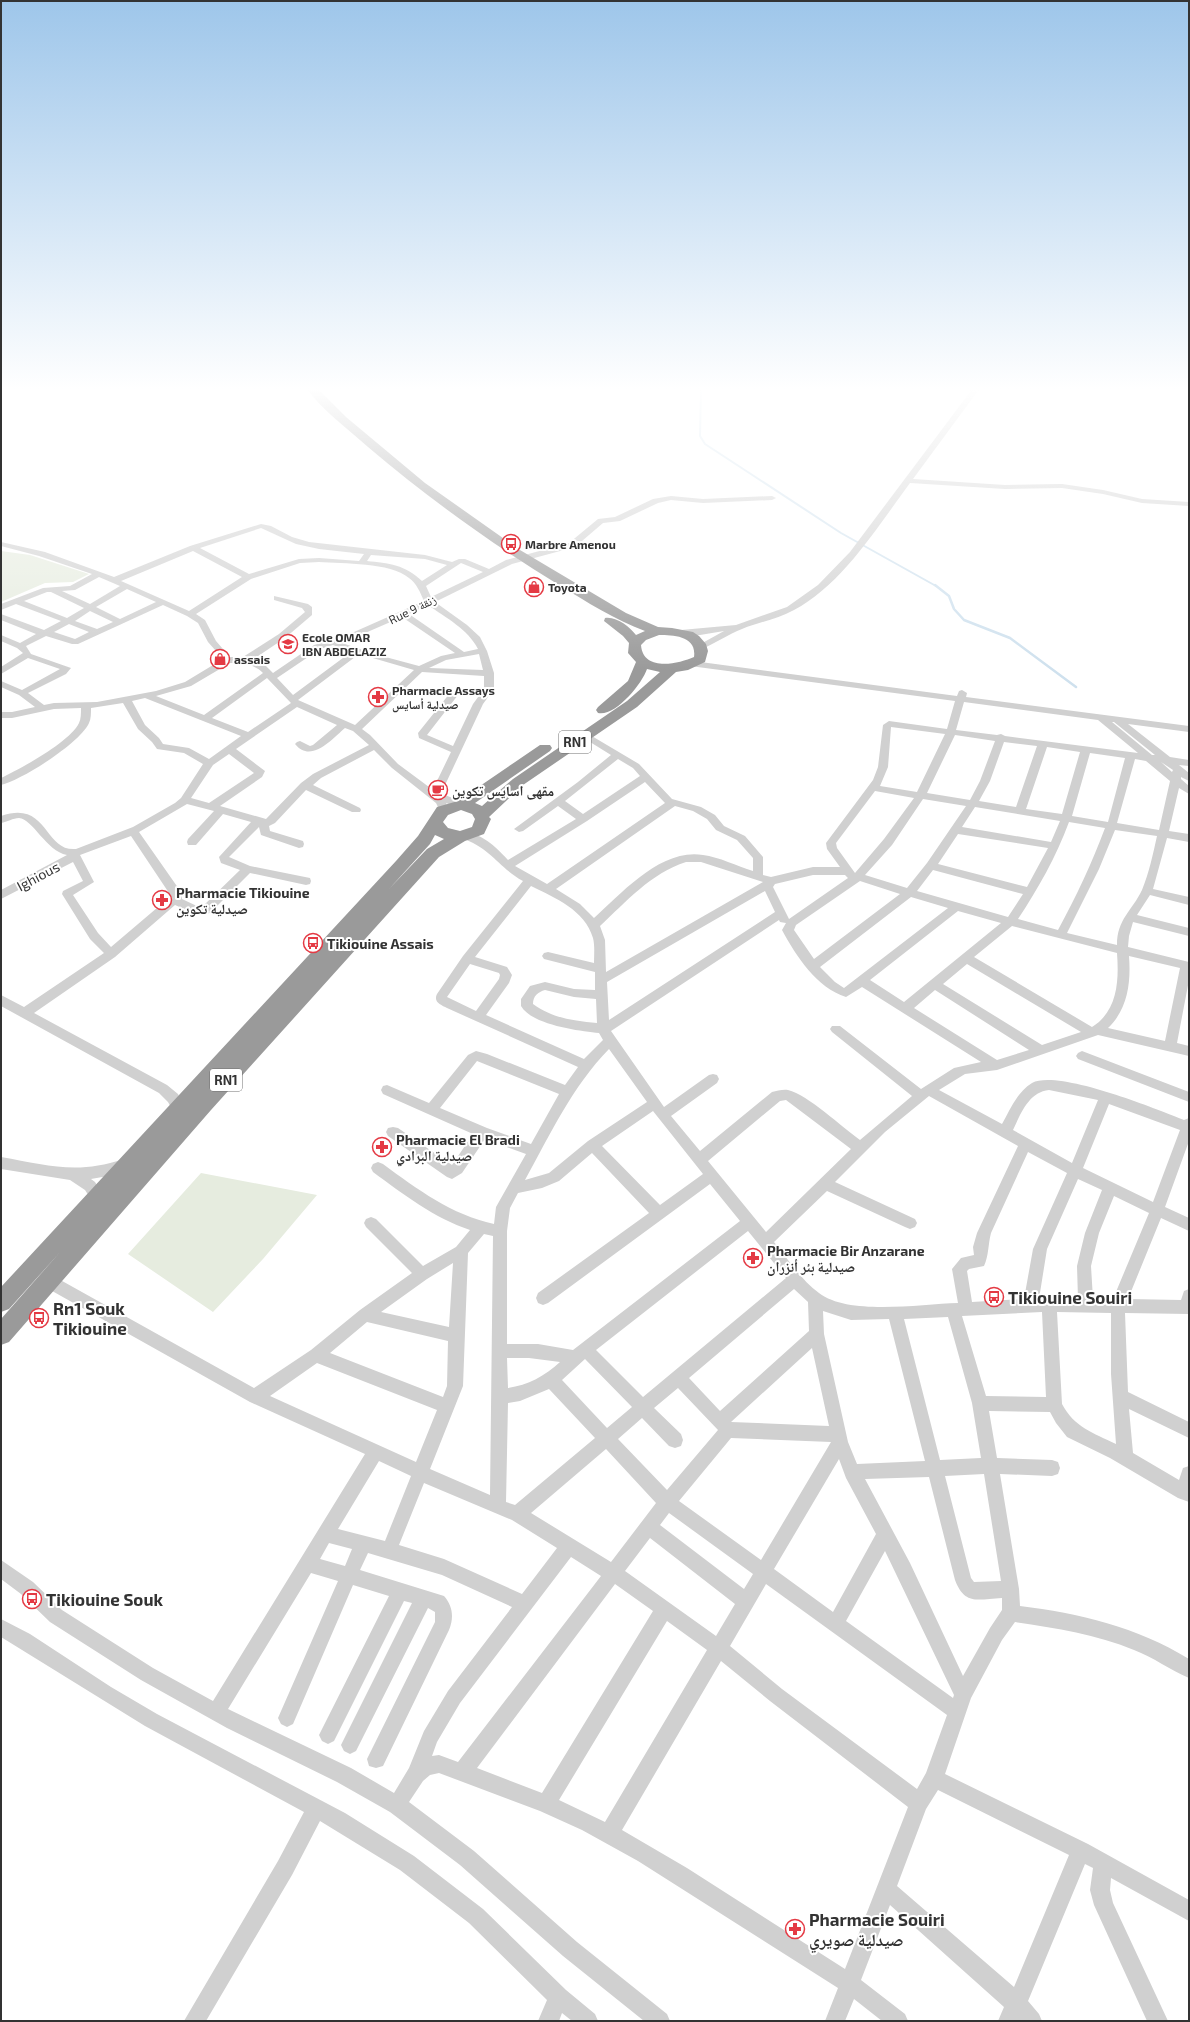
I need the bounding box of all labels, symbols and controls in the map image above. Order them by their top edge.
bus stop icon: Marbre Amenou [500,533,522,555]
place label: Marbre Amenou [525,537,616,551]
shop icon: Toyota [523,576,545,598]
place label: Toyota [548,580,587,595]
street label: Rue 9 زنقة [386,591,438,626]
place label: Ecole OMAR IBN ABDELAZIZ [302,630,387,658]
school or university icon: Ecole OMAR IBN ABDELAZIZ [277,633,299,655]
shop icon: assais [209,648,231,670]
place label: assais [234,652,270,666]
place label: Pharmacie Assays صيدلية أسايس [392,683,495,713]
pharmacy icon: Pharmacie Assays صيدلية أسايس [367,686,389,708]
road number: RN1 [559,731,591,753]
cafe icon: مقهى اسايس تكوين [427,779,449,801]
place label: مقهى اسايس تكوين [452,782,554,800]
street label: Ighious [14,858,62,894]
place label: Pharmacie Tikiouine صيدلية تكوين [176,884,310,918]
pharmacy icon: Pharmacie Tikiouine صيدلية تكوين [151,889,173,911]
bus stop icon: Tikiouine Assais [302,932,324,954]
place label: Tikiouine Assais [327,935,434,952]
road number: RN1 [210,1069,242,1091]
place label: Pharmacie El Bradi صيدلية البرادي [396,1131,520,1167]
pharmacy icon: Pharmacie El Bradi صيدلية البرادي [371,1136,393,1158]
place label: Pharmacie Bir Anzarane صيدلية بئر أنزران [767,1242,925,1276]
pharmacy icon: Pharmacie Bir Anzarane صيدلية بئر أنزران [742,1247,764,1269]
bus stop icon: Tikiouine Souiri [983,1286,1005,1308]
place label: Tikiouine Souiri [1008,1287,1132,1307]
place label: Rn1 Souk Tikiouine [53,1298,127,1338]
bus stop icon: Rn1 Souk Tikiouine [28,1307,50,1329]
bus stop icon: Tikiouine Souk [21,1588,43,1610]
place label: Tikiouine Souk [46,1589,163,1609]
place label: Pharmacie Souiri صيدلية صويري [809,1909,945,1954]
pharmacy icon: Pharmacie Souiri صيدلية صويري [784,1918,806,1940]

